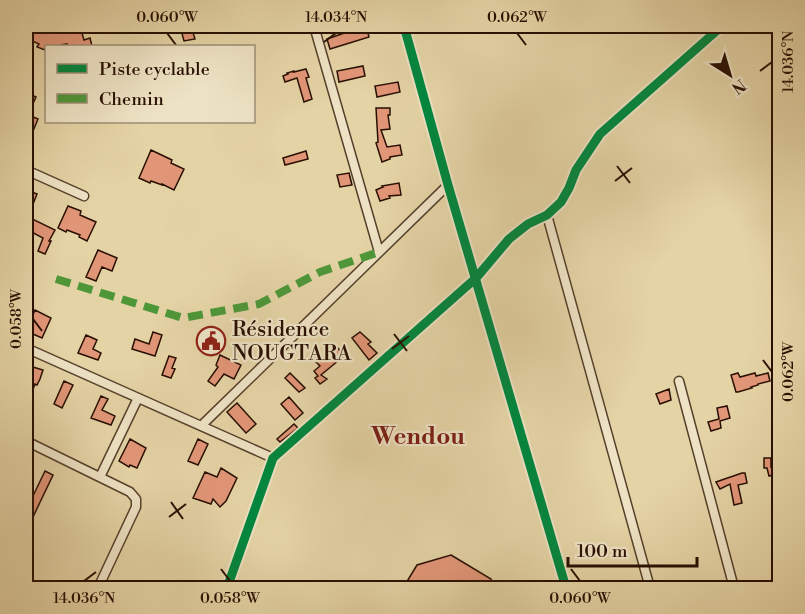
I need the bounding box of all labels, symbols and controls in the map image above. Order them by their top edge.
text: 0.060°W [136,8,198,27]
text: 14.034°N [305,8,367,27]
text: 0.062°W [487,8,547,27]
text: 14.036°N [779,31,798,93]
legend [45,45,255,123]
north arrow [700,45,760,105]
text: Piste cyclable [99,58,210,81]
text: N [727,74,749,98]
text: Chemin [99,88,164,111]
text: 0.058°W [7,289,26,349]
place label: Résidence NOUGTARA [232,317,352,367]
public building icon: Résidence NOUGTARA [195,325,227,357]
text: 0.062°W [779,342,798,402]
district label: Wendou [370,422,465,452]
scale bar [568,530,697,568]
text: 100 m [577,540,628,563]
text: 14.036°N [53,589,115,608]
text: 0.058°W [200,589,260,608]
text: 0.060°W [549,589,611,608]

